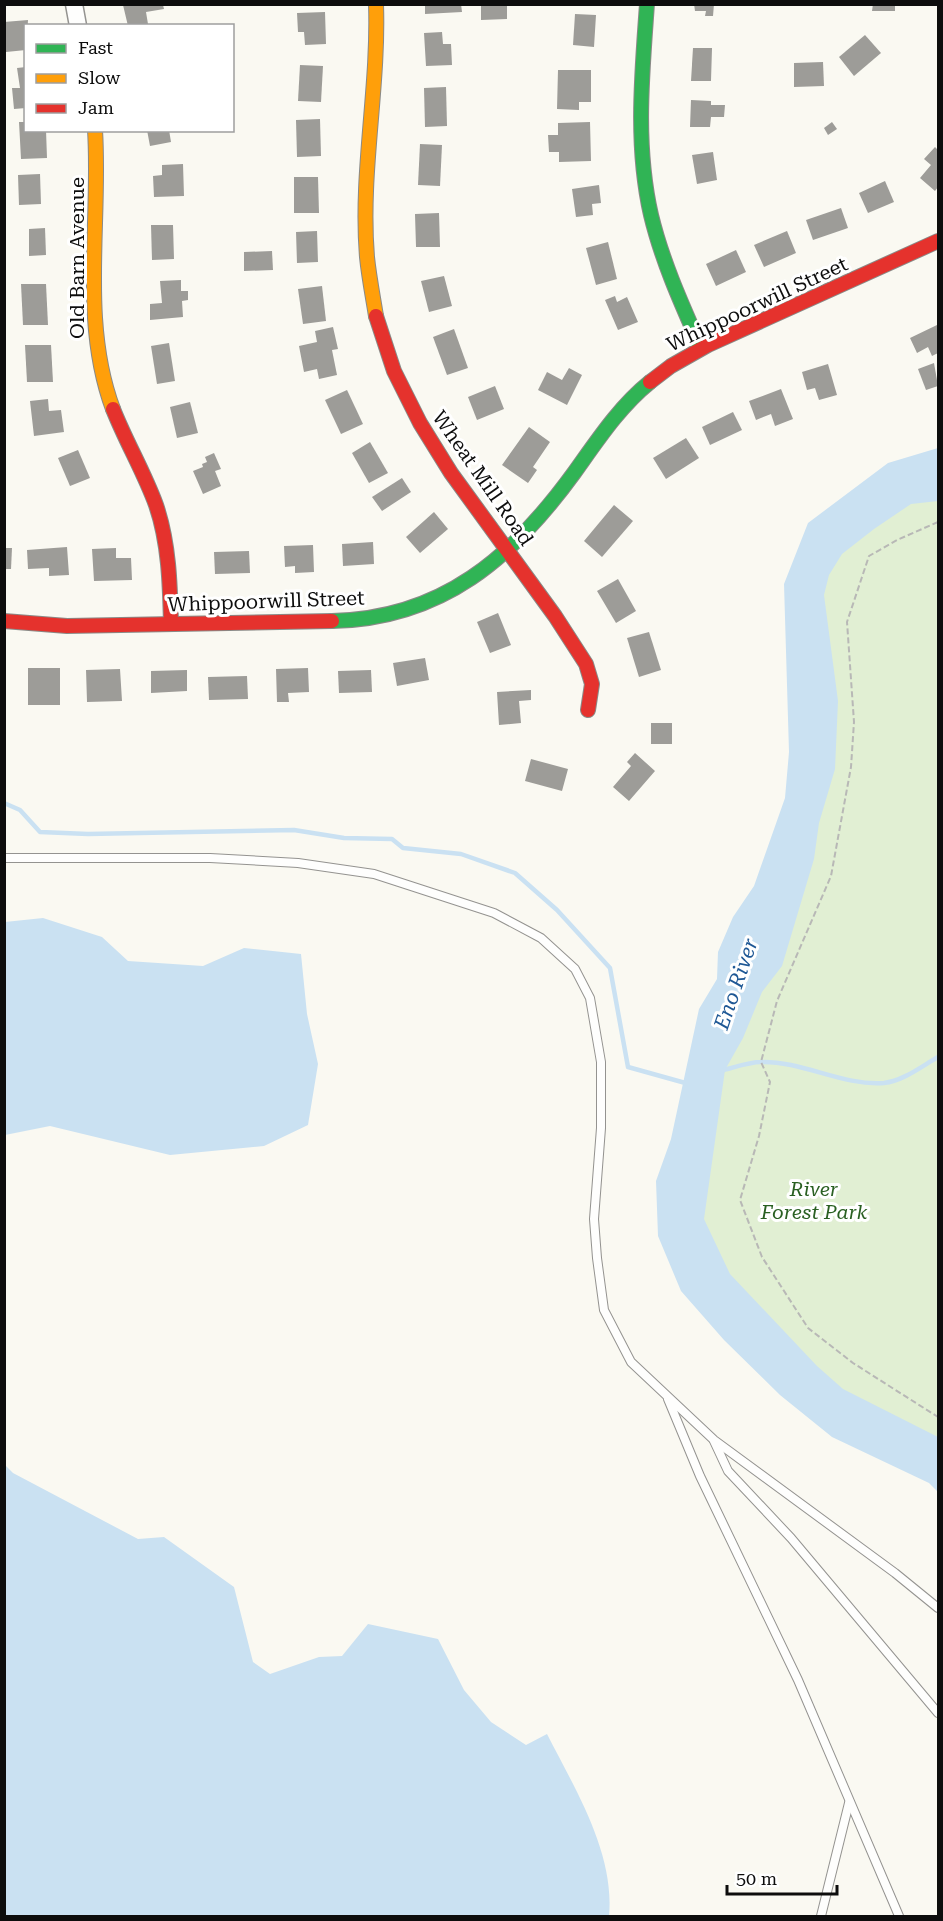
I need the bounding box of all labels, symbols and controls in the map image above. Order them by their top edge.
legend [24,24,234,132]
text: Fast [78,37,113,58]
text: Slow [78,67,120,88]
text: Jam [78,97,114,118]
street label: Old Barn Avenue [65,177,89,339]
street label: Whippoorwill Street [663,251,852,356]
street label: Wheat Mill Road [427,406,539,550]
street label: Whippoorwill Street [167,586,365,616]
water label: Eno River [709,935,763,1034]
park label: River Forest Park [760,1177,867,1224]
scale bar [727,1858,836,1896]
text: 50 m [736,1868,777,1889]

